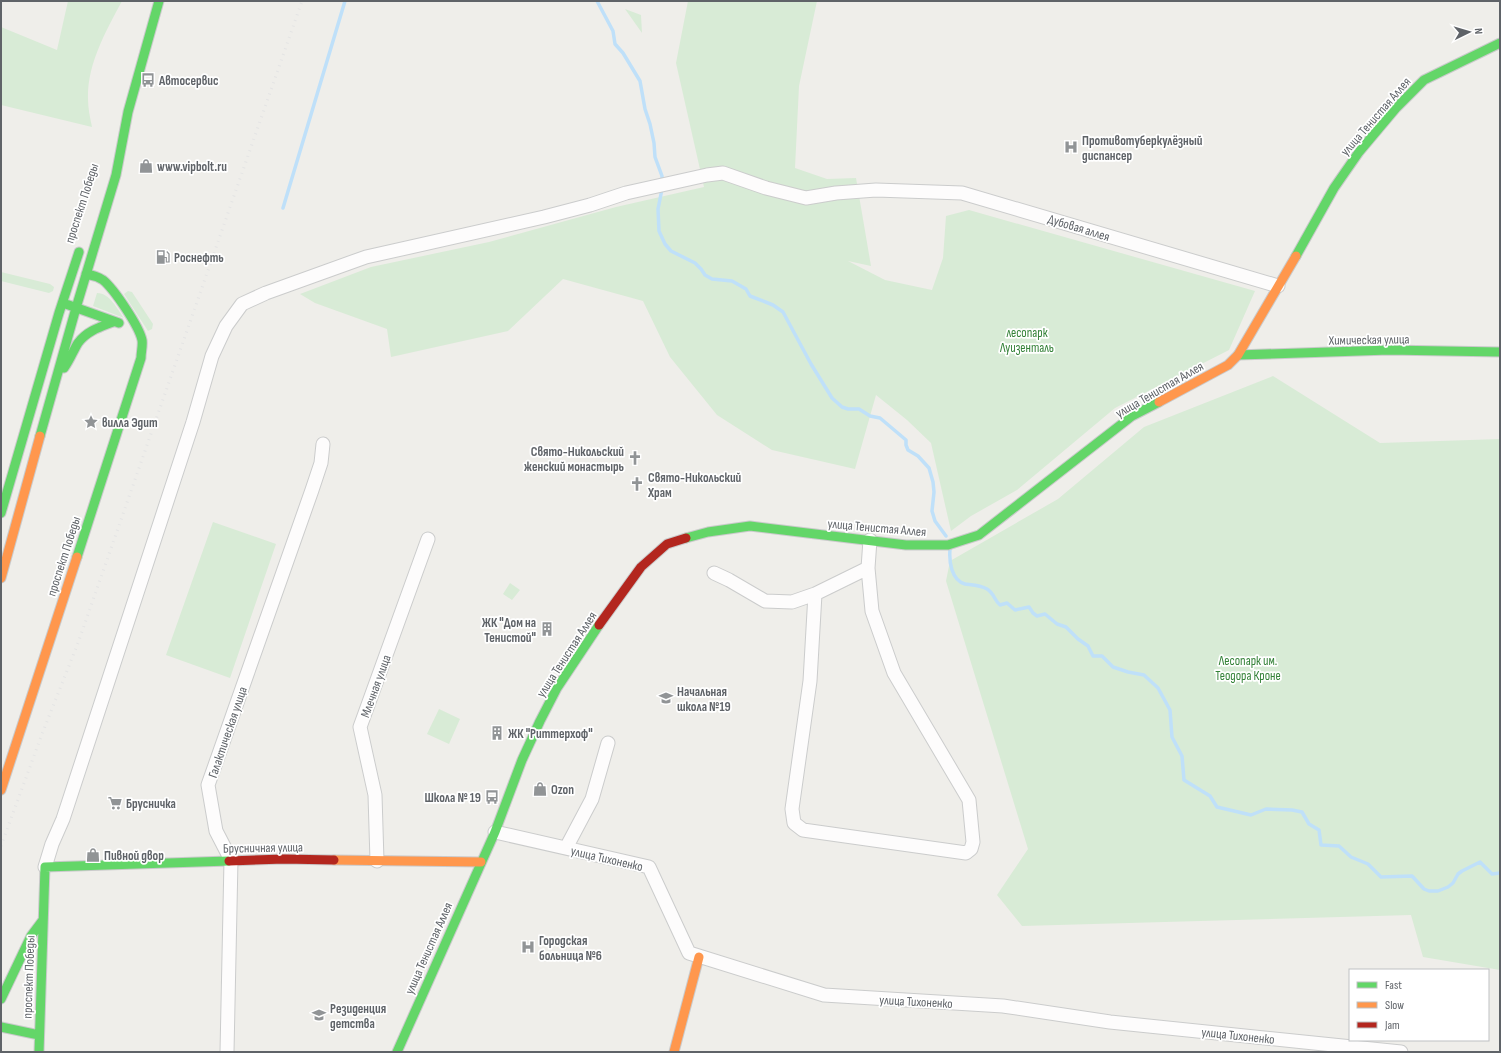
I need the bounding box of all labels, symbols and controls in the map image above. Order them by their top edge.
north arrow [1449,12,1489,52]
text: N [1472,28,1485,35]
bus stop icon: Автосервис [140,72,156,88]
place label: Автосервис [158,73,219,89]
street label: улица Тенистая Аллея [1337,74,1414,159]
place label: Противотуберкулёзный диспансер [1082,133,1203,164]
hospital icon: Противотуберкулёзный диспансер [1063,139,1079,155]
shop icon: www.vipbolt.ru [138,158,154,174]
place label: www.vipbolt.ru [157,159,227,175]
street label: проспект Победы [62,161,102,245]
street label: Дубовая аллея [1046,211,1112,245]
fuel station icon: Роснефть [155,249,171,265]
place label: Роснефть [174,250,224,266]
park label: лесопарк Луизенталь [999,325,1054,356]
street label: Химическая улица [1328,331,1409,349]
street label: улица Тенистая Аллея [1113,358,1206,422]
place icon: вилла Эдит [83,414,99,430]
place label: вилла Эдит [102,415,158,431]
place label: Свято-Никольский женский монастырь [524,444,625,475]
church icon: Свято-Никольский женский монастырь [627,450,643,466]
place label: Свято-Никольский Храм [647,470,742,501]
church icon: Свято-Никольский Храм [629,476,645,492]
street label: проспект Победы [44,514,84,598]
street label: улица Тенистая Аллея [827,516,927,540]
street label: улица Тенистая Аллея [533,609,600,700]
place label: ЖК "Дом на Тенистой" [482,615,536,646]
building icon: ЖК "Дом на Тенистой" [539,621,555,637]
street label: Млечная улица [357,653,395,720]
park label: Лесопарк им. Теодора Кроне [1215,653,1281,684]
place label: Начальная школа №19 [677,684,731,715]
street label: Галактическая улица [205,685,251,780]
school or university icon: Начальная школа №19 [658,690,674,706]
building icon: ЖК "Риттерхоф" [489,725,505,741]
place label: ЖК "Риттерхоф" [508,726,593,742]
shop icon: Ozon [532,781,548,797]
place label: Ozon [551,782,574,798]
bus stop icon: Школа № 19 [484,789,500,805]
place label: Школа № 19 [425,790,481,806]
supermarket icon: Брусничка [107,795,123,811]
place label: Брусничка [126,796,176,812]
street label: Брусничная улица [223,839,303,857]
street label: улица Тихоненко [569,843,644,875]
shop icon: Пивной двор [85,847,101,863]
place label: Пивной двор [104,848,164,864]
street label: улица Тенистая Аллея [401,900,456,997]
place label: Городская больница №6 [539,933,602,964]
street label: проспект Победы [20,935,38,1019]
hospital icon: Городская больница №6 [520,939,536,955]
legend [1349,969,1489,1041]
text: Fast [1385,978,1402,993]
street label: улица Тихоненко [879,992,953,1012]
text: Slow [1385,998,1404,1013]
place label: Резиденция детства [330,1001,386,1032]
school or university icon: Резиденция детства [311,1007,327,1023]
text: Jam [1384,1018,1400,1033]
street label: улица Тихоненко [1201,1024,1275,1048]

